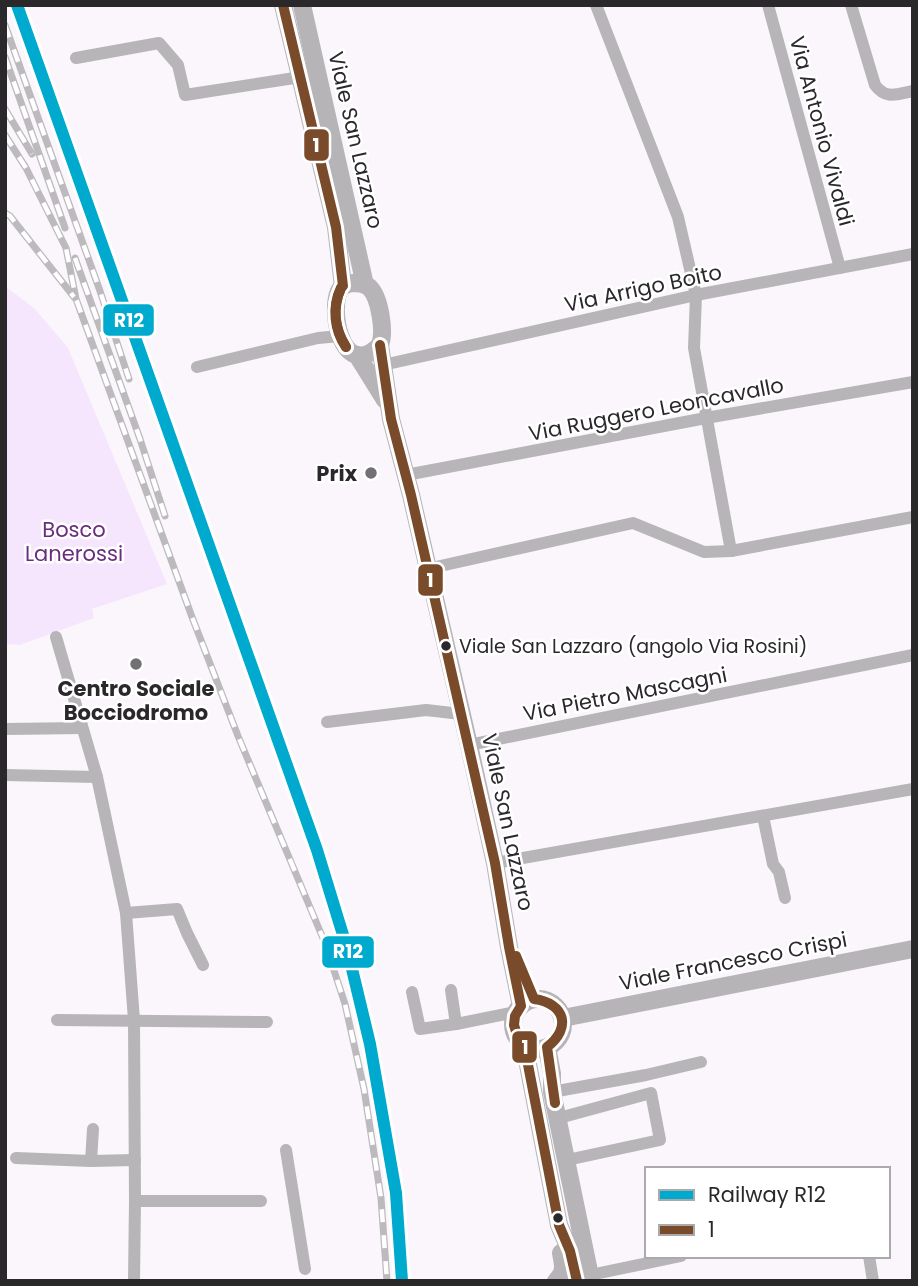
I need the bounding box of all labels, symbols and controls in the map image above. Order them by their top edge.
street label: Via Antonio Vivaldi [783,33,861,229]
street label: Viale San Lazzaro [322,49,390,231]
line badge: 1 [303,128,330,162]
text: 1 [312,132,320,159]
street label: Via Arrigo Boito [562,257,724,319]
line badge: R12 [102,303,155,337]
text: R12 [114,307,144,334]
street label: Via Ruggero Leoncavallo [526,370,786,448]
place label: Prix [316,459,358,488]
marker: Prix [363,465,379,481]
park label: Bosco Lanerossi [25,515,123,568]
line badge: 1 [417,563,444,597]
text: 1 [426,567,434,594]
place label: Viale San Lazzaro (angolo Via Rosini) [459,633,807,660]
marker: Viale San Lazzaro (angolo Via Rosini) [439,639,453,653]
marker: Centro Sociale Bocciodromo [128,656,144,672]
street label: Via Pietro Mascagni [521,660,729,728]
place label: Centro Sociale Bocciodromo [57,674,215,727]
street label: Viale San Lazzaro [475,731,541,913]
street label: Viale Francesco Crispi [617,925,849,997]
line badge: R12 [321,935,375,969]
text: R12 [333,938,363,965]
line badge: 1 [511,1030,538,1064]
text: 1 [521,1034,529,1061]
legend [645,1167,890,1258]
text: Railway R12 [708,1180,826,1209]
unlabelled marker [551,1211,565,1225]
text: 1 [708,1215,715,1244]

